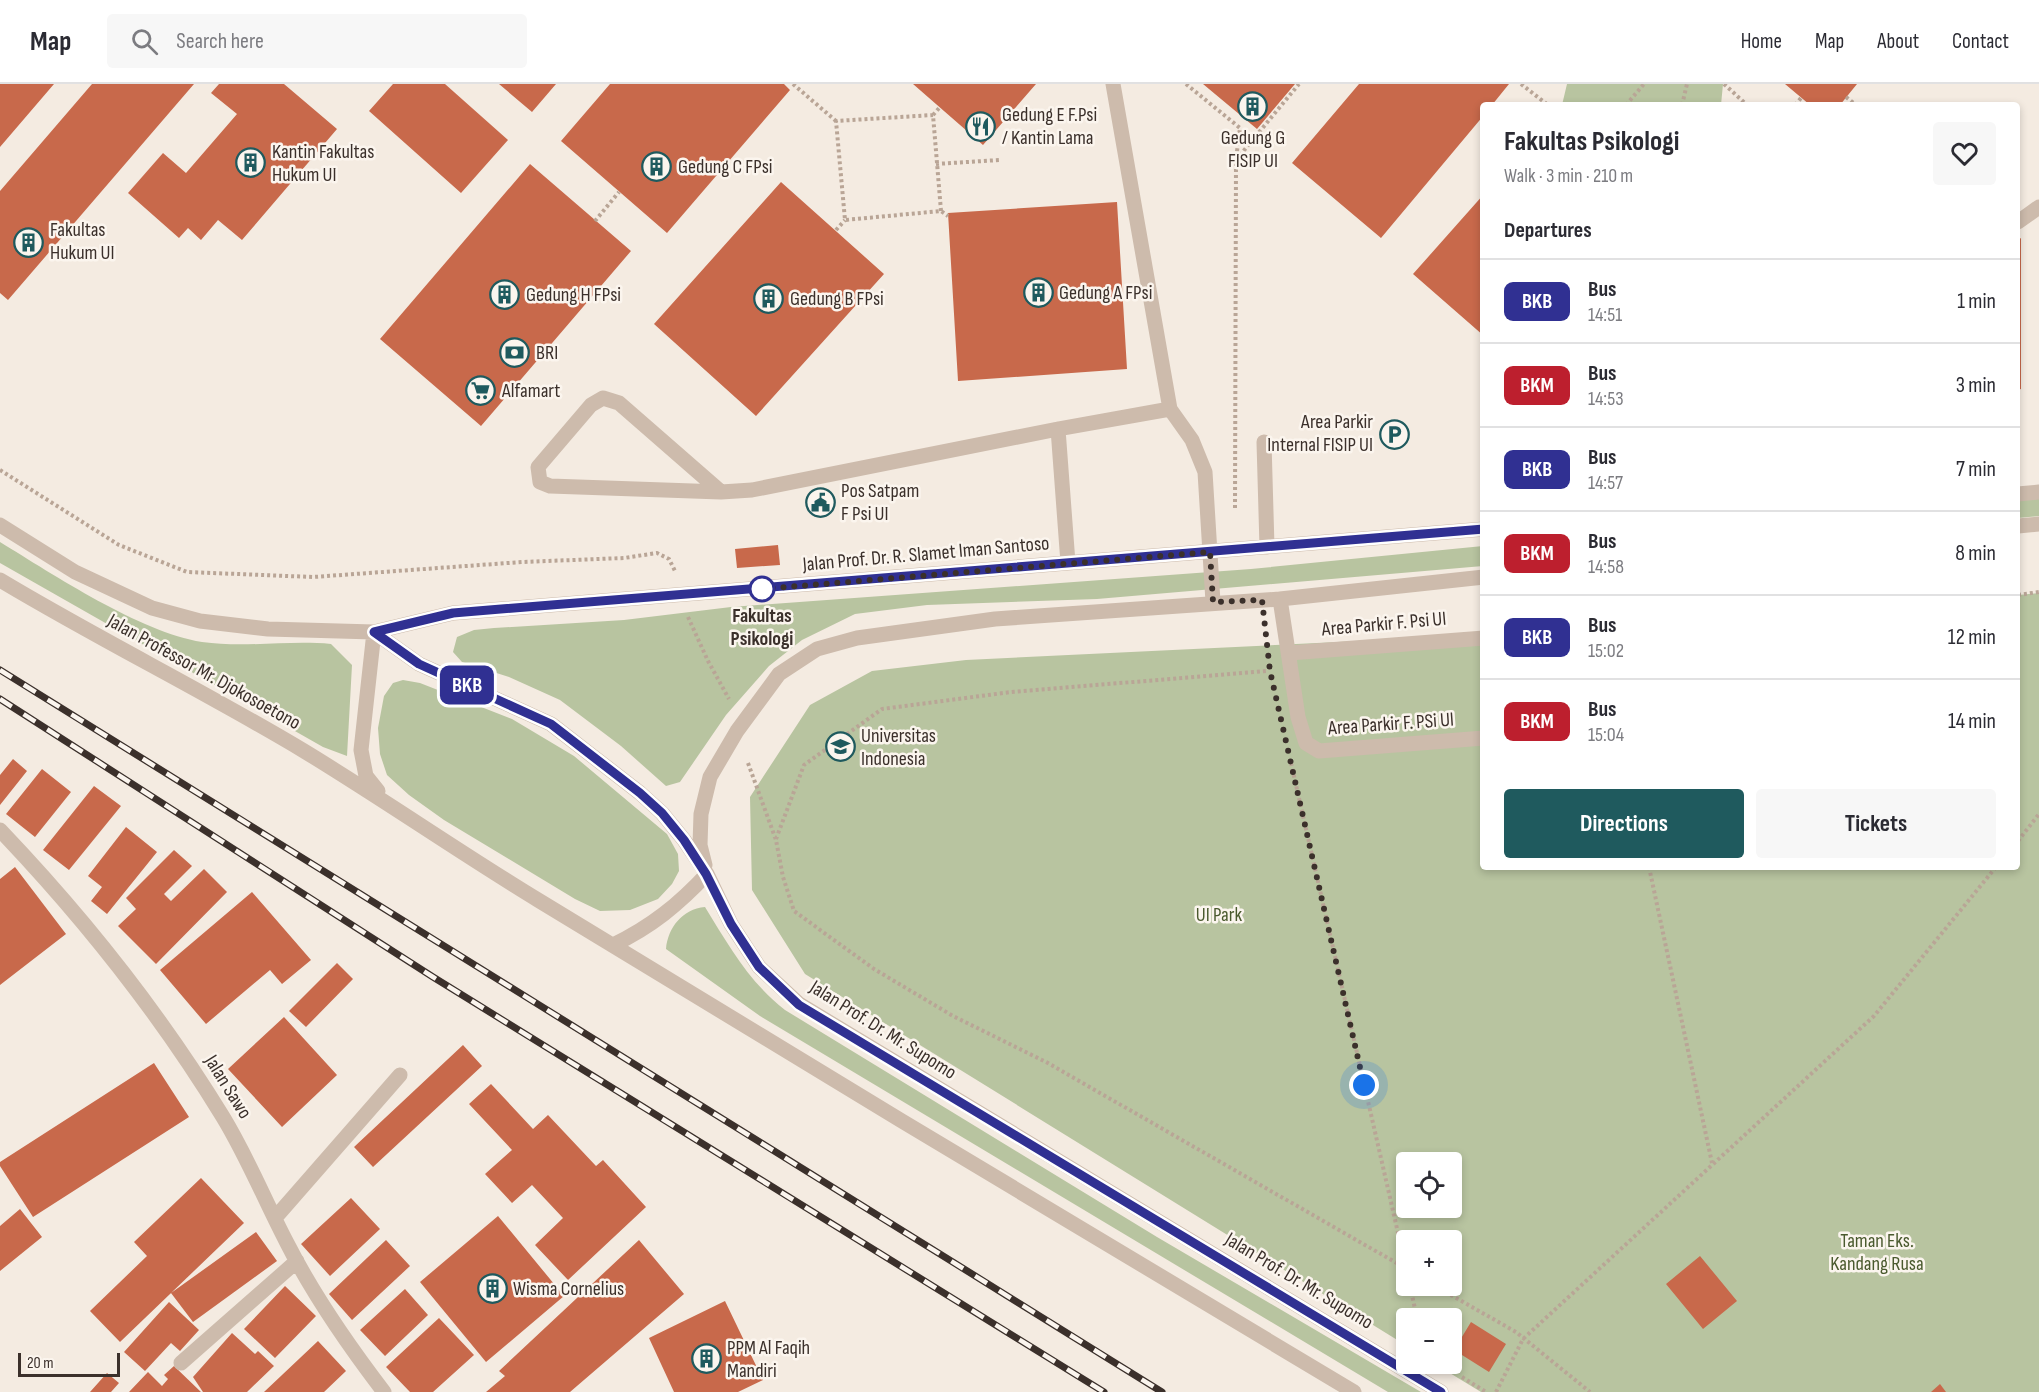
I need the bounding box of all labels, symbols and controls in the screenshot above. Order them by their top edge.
search box [107,14,527,68]
text: Map [30,25,71,58]
icon: search [128,25,161,58]
text: Search here [176,28,264,55]
text: Home [1741,29,1782,54]
text: Map [1815,29,1844,54]
text: About [1877,29,1919,54]
text: Contact [1952,29,2009,54]
building icon: Gedung G FISIP UI [1237,91,1269,123]
place label: Gedung E F.Psi / Kantin Lama [1002,103,1097,150]
restaurant icon: Gedung E F.Psi / Kantin Lama [965,110,997,142]
button: heart [1933,122,1996,185]
text: Fakultas Psikologi [1504,125,1680,158]
place label: Gedung G FISIP UI [1221,126,1285,173]
place label: Kantin Fakultas Hukum UI [272,140,374,187]
building icon: Kantin Fakultas Hukum UI [235,147,267,179]
building icon: Gedung C FPsi [641,151,673,183]
place label: Gedung C FPsi [678,155,773,179]
text: Walk · 3 min · 210 m [1504,164,1633,188]
text: Departures [1504,217,1592,244]
place label: Fakultas Hukum UI [50,218,114,265]
building icon: Fakultas Hukum UI [13,226,45,258]
text: Bus [1588,276,1617,303]
building icon: Gedung A FPsi [1022,277,1054,309]
building icon: Gedung H FPsi [489,279,521,311]
place label: Gedung A FPsi [1059,281,1152,305]
place label: Gedung H FPsi [526,283,621,307]
building icon: Gedung B FPsi [753,283,785,315]
place label: Gedung B FPsi [790,287,884,311]
text: 1 min [1957,288,1996,315]
text: BKB [1522,289,1552,314]
text: 14:51 [1588,303,1622,327]
bank icon: BRI [499,337,531,369]
place label: BRI [536,341,558,365]
text: Bus [1588,360,1617,387]
text: 3 min [1956,372,1996,399]
text: BKM [1520,373,1554,398]
supermarket icon: Alfamart [465,375,497,407]
place label: Alfamart [501,379,560,403]
text: 14:53 [1588,387,1624,411]
place label: Area Parkir Internal FISIP UI [1267,410,1373,457]
parking icon: Area Parkir Internal FISIP UI [1378,418,1410,450]
text: Bus [1588,444,1617,471]
text: 7 min [1956,456,1996,483]
text: BKB [1522,457,1552,482]
text: 14:57 [1588,471,1623,495]
place label: Pos Satpam F Psi UI [841,479,919,526]
public building icon: Pos Satpam F Psi UI [804,487,836,519]
text: Bus [1588,528,1617,555]
street label: Jalan Prof. Dr. R. Slamet Iman Santoso [801,531,1050,577]
text: 8 min [1955,540,1996,567]
text: BKM [1520,541,1554,566]
text: 14:58 [1588,555,1624,579]
marker: Fakultas Psikologi [749,576,775,602]
place label: Fakultas Psikologi [731,604,793,651]
street label: Area Parkir F. Psi UI [1320,607,1447,641]
street label: Jalan Professor Mr. Djokosoetono [102,608,305,735]
text: Bus [1588,612,1617,639]
text: 12 min [1948,624,1996,651]
text: BKB [1522,625,1552,650]
text: 15:02 [1588,639,1624,663]
line badge: BKB [432,666,502,704]
text: BKB [452,673,482,698]
text: Bus [1588,696,1617,723]
street label: Area Parkir F. PSi UI [1326,708,1455,740]
text: 14 min [1948,708,1996,735]
text: BKM [1520,709,1554,734]
text: 15:04 [1588,723,1624,747]
place label: Universitas Indonesia [861,724,936,771]
school or university icon: Universitas Indonesia [824,731,856,763]
button: Directions [1504,789,1744,858]
button: Tickets [1756,789,1996,858]
park label: UI Park [1196,903,1243,927]
street label: Jalan Prof. Dr. Mr. Supomo [804,975,961,1085]
street label: Jalan Sawo [199,1050,257,1123]
your location [1349,1070,1379,1100]
map controls [1396,1152,1462,1374]
button: locate [1396,1152,1462,1218]
street label: Jalan Prof. Dr. Mr. Supomo [1220,1227,1377,1335]
park label: Taman Eks. Kandang Rusa [1830,1229,1924,1276]
button: + [1396,1230,1462,1296]
building icon: Wisma Cornelius [476,1273,508,1305]
place label: Wisma Cornelius [513,1277,624,1301]
button: − [1396,1308,1462,1374]
place label: PPM Al Faqih Mandiri [727,1336,810,1383]
building icon: PPM Al Faqih Mandiri [690,1343,722,1375]
scale bar [18,1350,120,1378]
text: 20 m [27,1354,54,1373]

